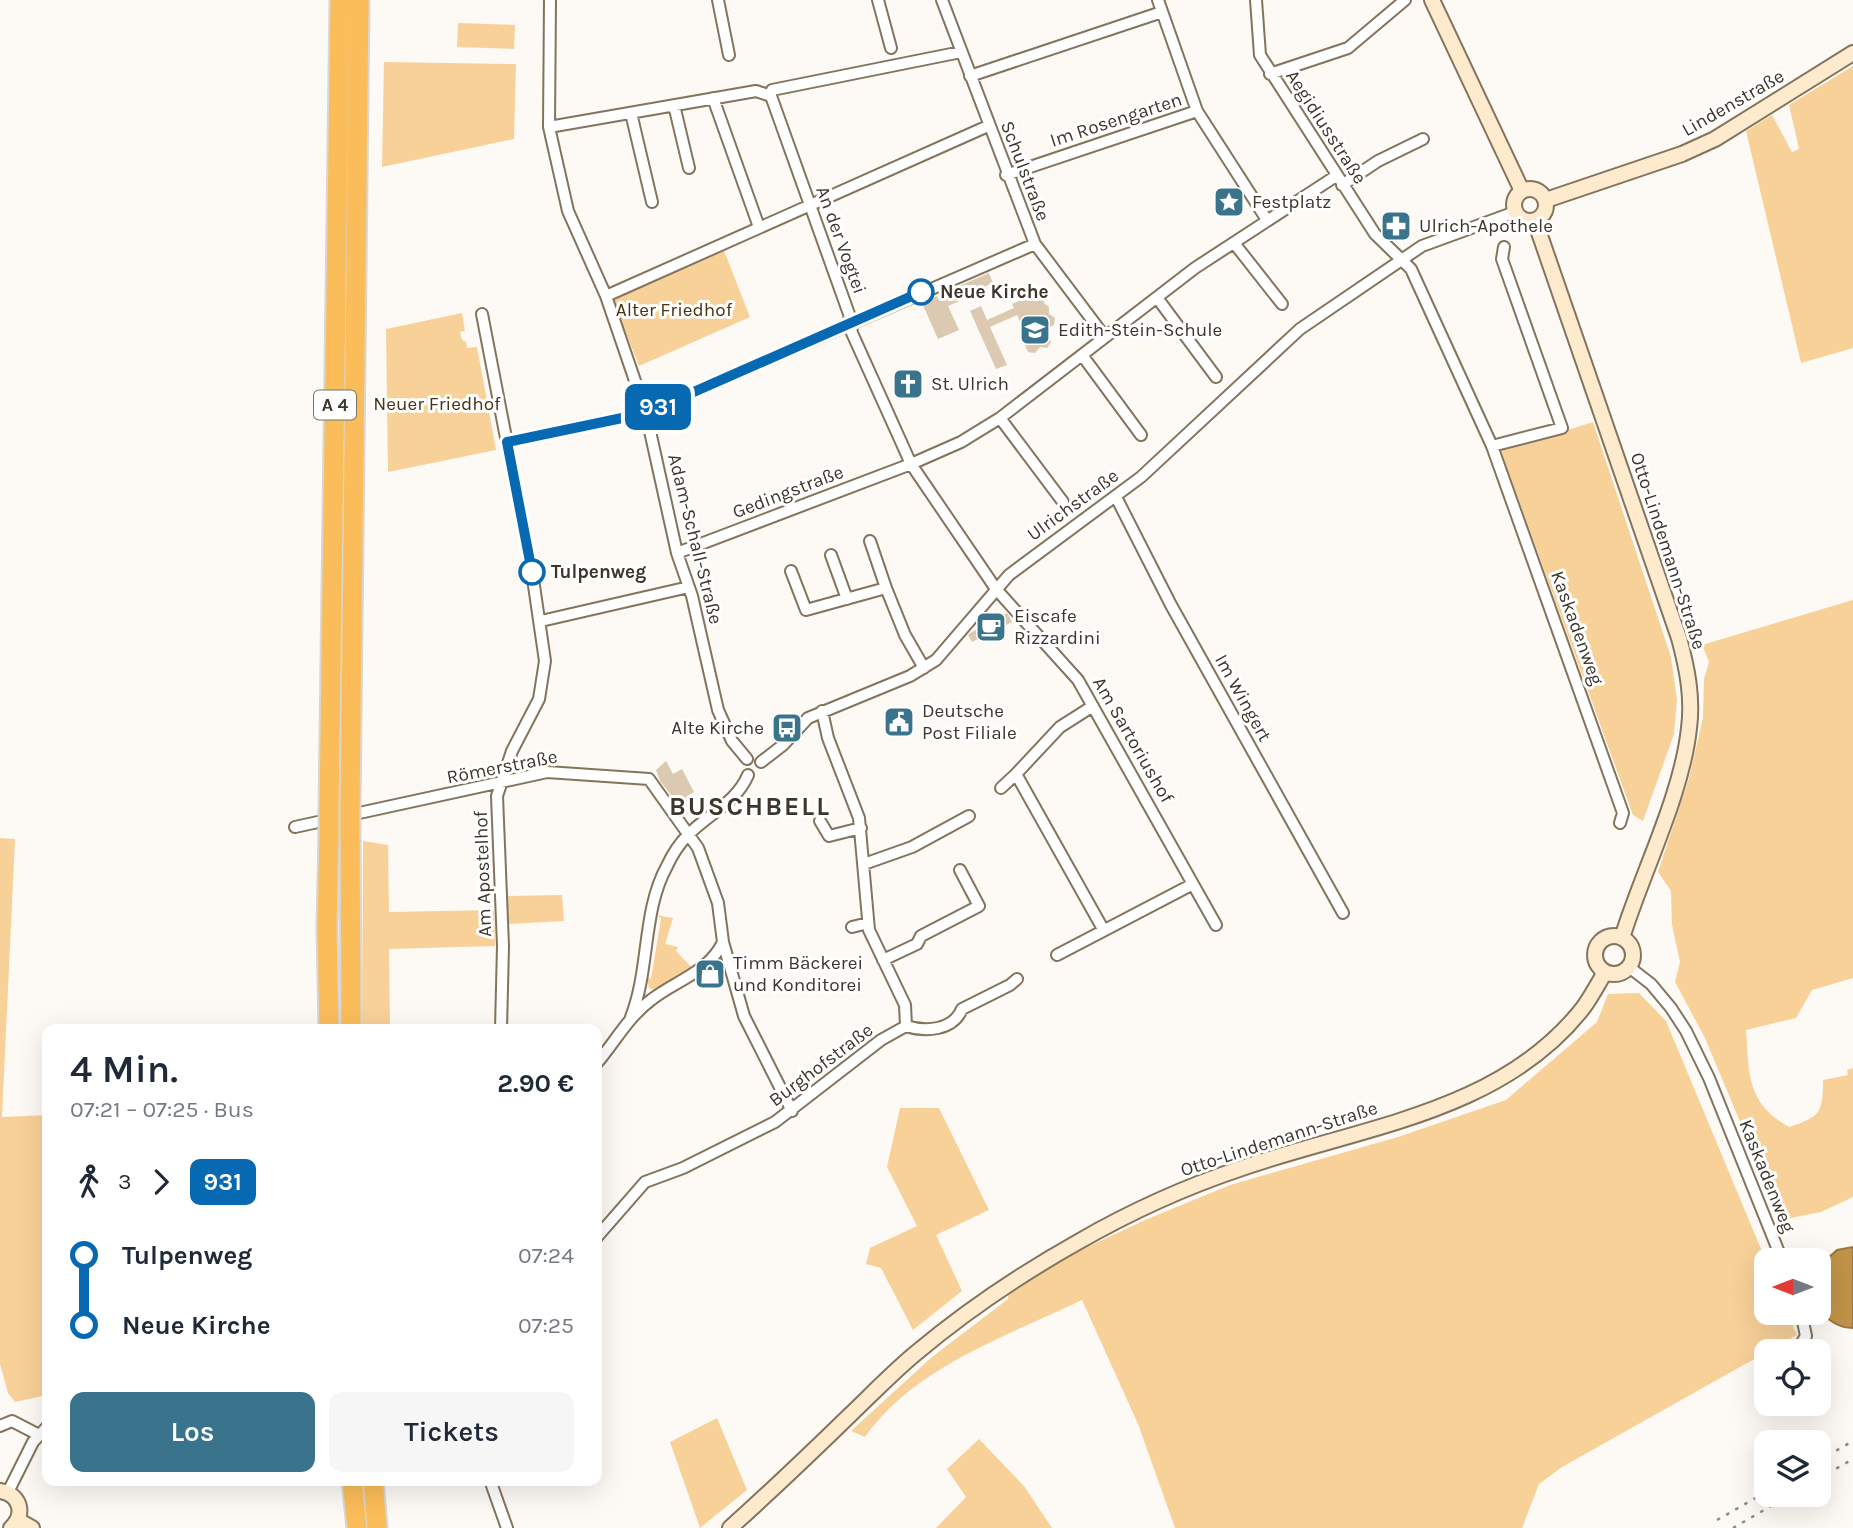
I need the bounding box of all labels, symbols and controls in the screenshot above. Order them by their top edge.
street label: Lindenstraße [1678,65,1788,141]
street label: Aegidiusstraße [1281,66,1371,188]
street label: Im Rosengarten [1047,88,1185,152]
street label: Schulstraße [996,118,1054,224]
street label: An der Vogtei [811,183,871,297]
place icon: Festplatz [1212,185,1246,219]
place label: Festplatz [1252,191,1331,213]
pharmacy icon: Ulrich-Apothele [1379,209,1413,243]
place label: Ulrich-Apothele [1419,215,1553,237]
marker: Neue Kirche [908,279,934,305]
place label: Neue Kirche [940,281,1049,303]
park label: Alter Friedhof [616,299,733,321]
school or university icon: Edith-Stein-Schule [1018,313,1052,347]
place label: Edith-Stein-Schule [1058,319,1222,341]
church icon: St. Ulrich [891,367,925,401]
place label: St. Ulrich [931,373,1009,395]
line badge: 931 [618,384,698,430]
road number: A 4 [314,390,356,419]
park label: Neuer Friedhof [373,393,501,415]
text: 931 [639,393,677,421]
street label: Otto-Lindemann-Straße [1626,450,1710,652]
street label: Adam-Schall-Straße [663,452,727,626]
street label: Gedingstraße [729,461,847,523]
street label: Ulrichstraße [1023,465,1123,545]
marker: Tulpenweg [519,559,545,585]
place label: Tulpenweg [551,561,646,583]
street label: Kaskadenweg [1546,568,1608,688]
place label: Eiscafe Rizzardini [1014,605,1101,649]
cafe icon: Eiscafe Rizzardini [974,610,1008,644]
street label: Im Wingert [1210,651,1276,745]
street label: Am Sartoriushof [1088,673,1178,807]
place label: Deutsche Post Filiale [922,700,1017,744]
public building icon: Deutsche Post Filiale [882,705,916,739]
bus stop icon: Alte Kirche [770,711,804,745]
place label: Alte Kirche [671,717,764,739]
street label: Römerstraße [445,745,559,789]
district label: BUSCHBELL [669,791,831,822]
street label: Am Apostelhof [470,810,496,937]
place label: Timm Bäckerei und Konditorei [733,952,863,996]
shop icon: Timm Bäckerei und Konditorei [693,957,727,991]
street label: Burghofstraße [765,1019,877,1111]
text: 4 Min. [70,1047,178,1092]
text: 2.90 € [497,1068,574,1099]
text: 07:21 – 07:25 · Bus [70,1096,254,1123]
street label: Otto-Lindemann-Straße [1178,1097,1380,1181]
street label: Kaskadenweg [1734,1116,1800,1236]
icon: walk [70,1163,108,1201]
icon: forward [142,1163,180,1201]
text: 3 [118,1168,132,1195]
text: 931 [204,1168,242,1196]
text: Tulpenweg [122,1240,252,1271]
text: 07:24 [518,1242,574,1269]
north arrow [1754,1248,1830,1325]
map controls [1754,1248,1831,1507]
text: Neue Kirche [122,1310,271,1341]
text: 07:25 [518,1312,574,1339]
button: locate [1754,1339,1831,1416]
button: Los [70,1392,315,1472]
button: Tickets [329,1392,574,1472]
button: layers [1754,1430,1831,1507]

